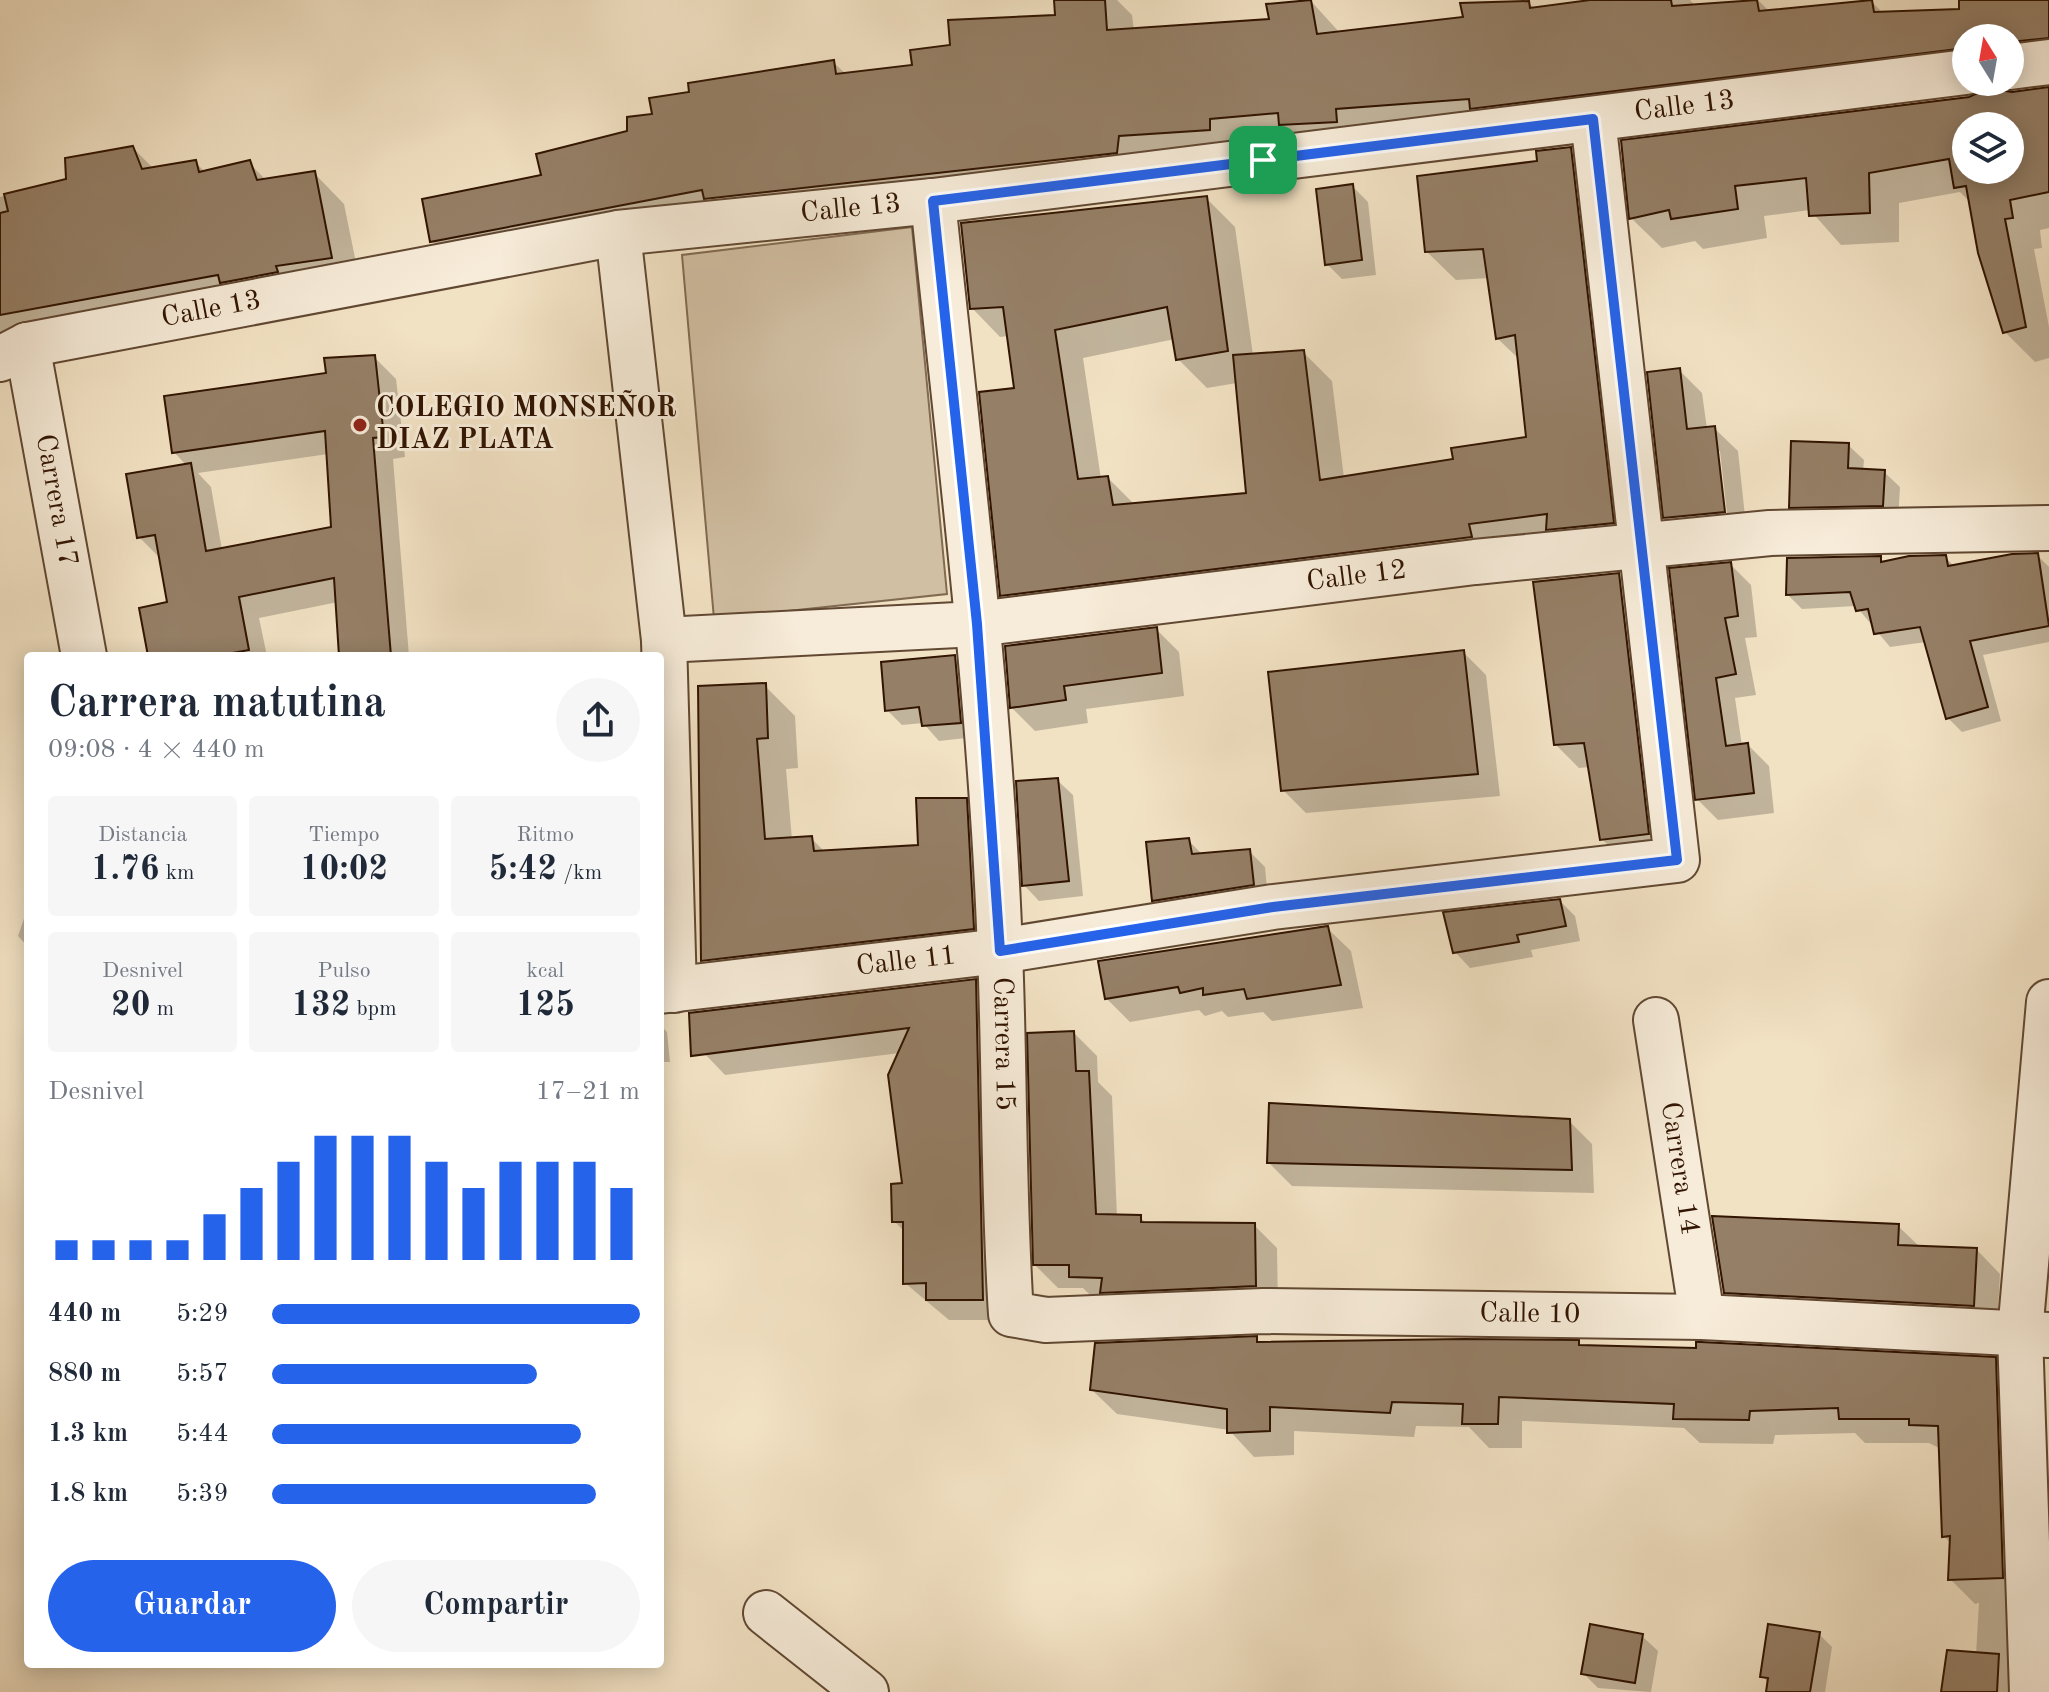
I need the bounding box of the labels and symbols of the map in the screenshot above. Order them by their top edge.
north arrow [1952,24,2024,96]
street label: Calle 13 [1633,87,1736,127]
pin [1229,126,1297,194]
street label: Calle 13 [799,190,903,228]
street label: Calle 13 [159,287,264,333]
place label: COLEGIO MONSEÑOR DIAZ PLATA [376,389,676,455]
marker: COLEGIO MONSEÑOR DIAZ PLATA [351,416,369,434]
street label: Carrera 17 [30,432,81,569]
street label: Calle 12 [1305,557,1408,597]
street label: Calle 11 [855,942,958,982]
street label: Carrera 15 [987,976,1018,1111]
street label: Carrera 14 [1655,1100,1703,1237]
street label: Calle 10 [1479,1300,1581,1329]

